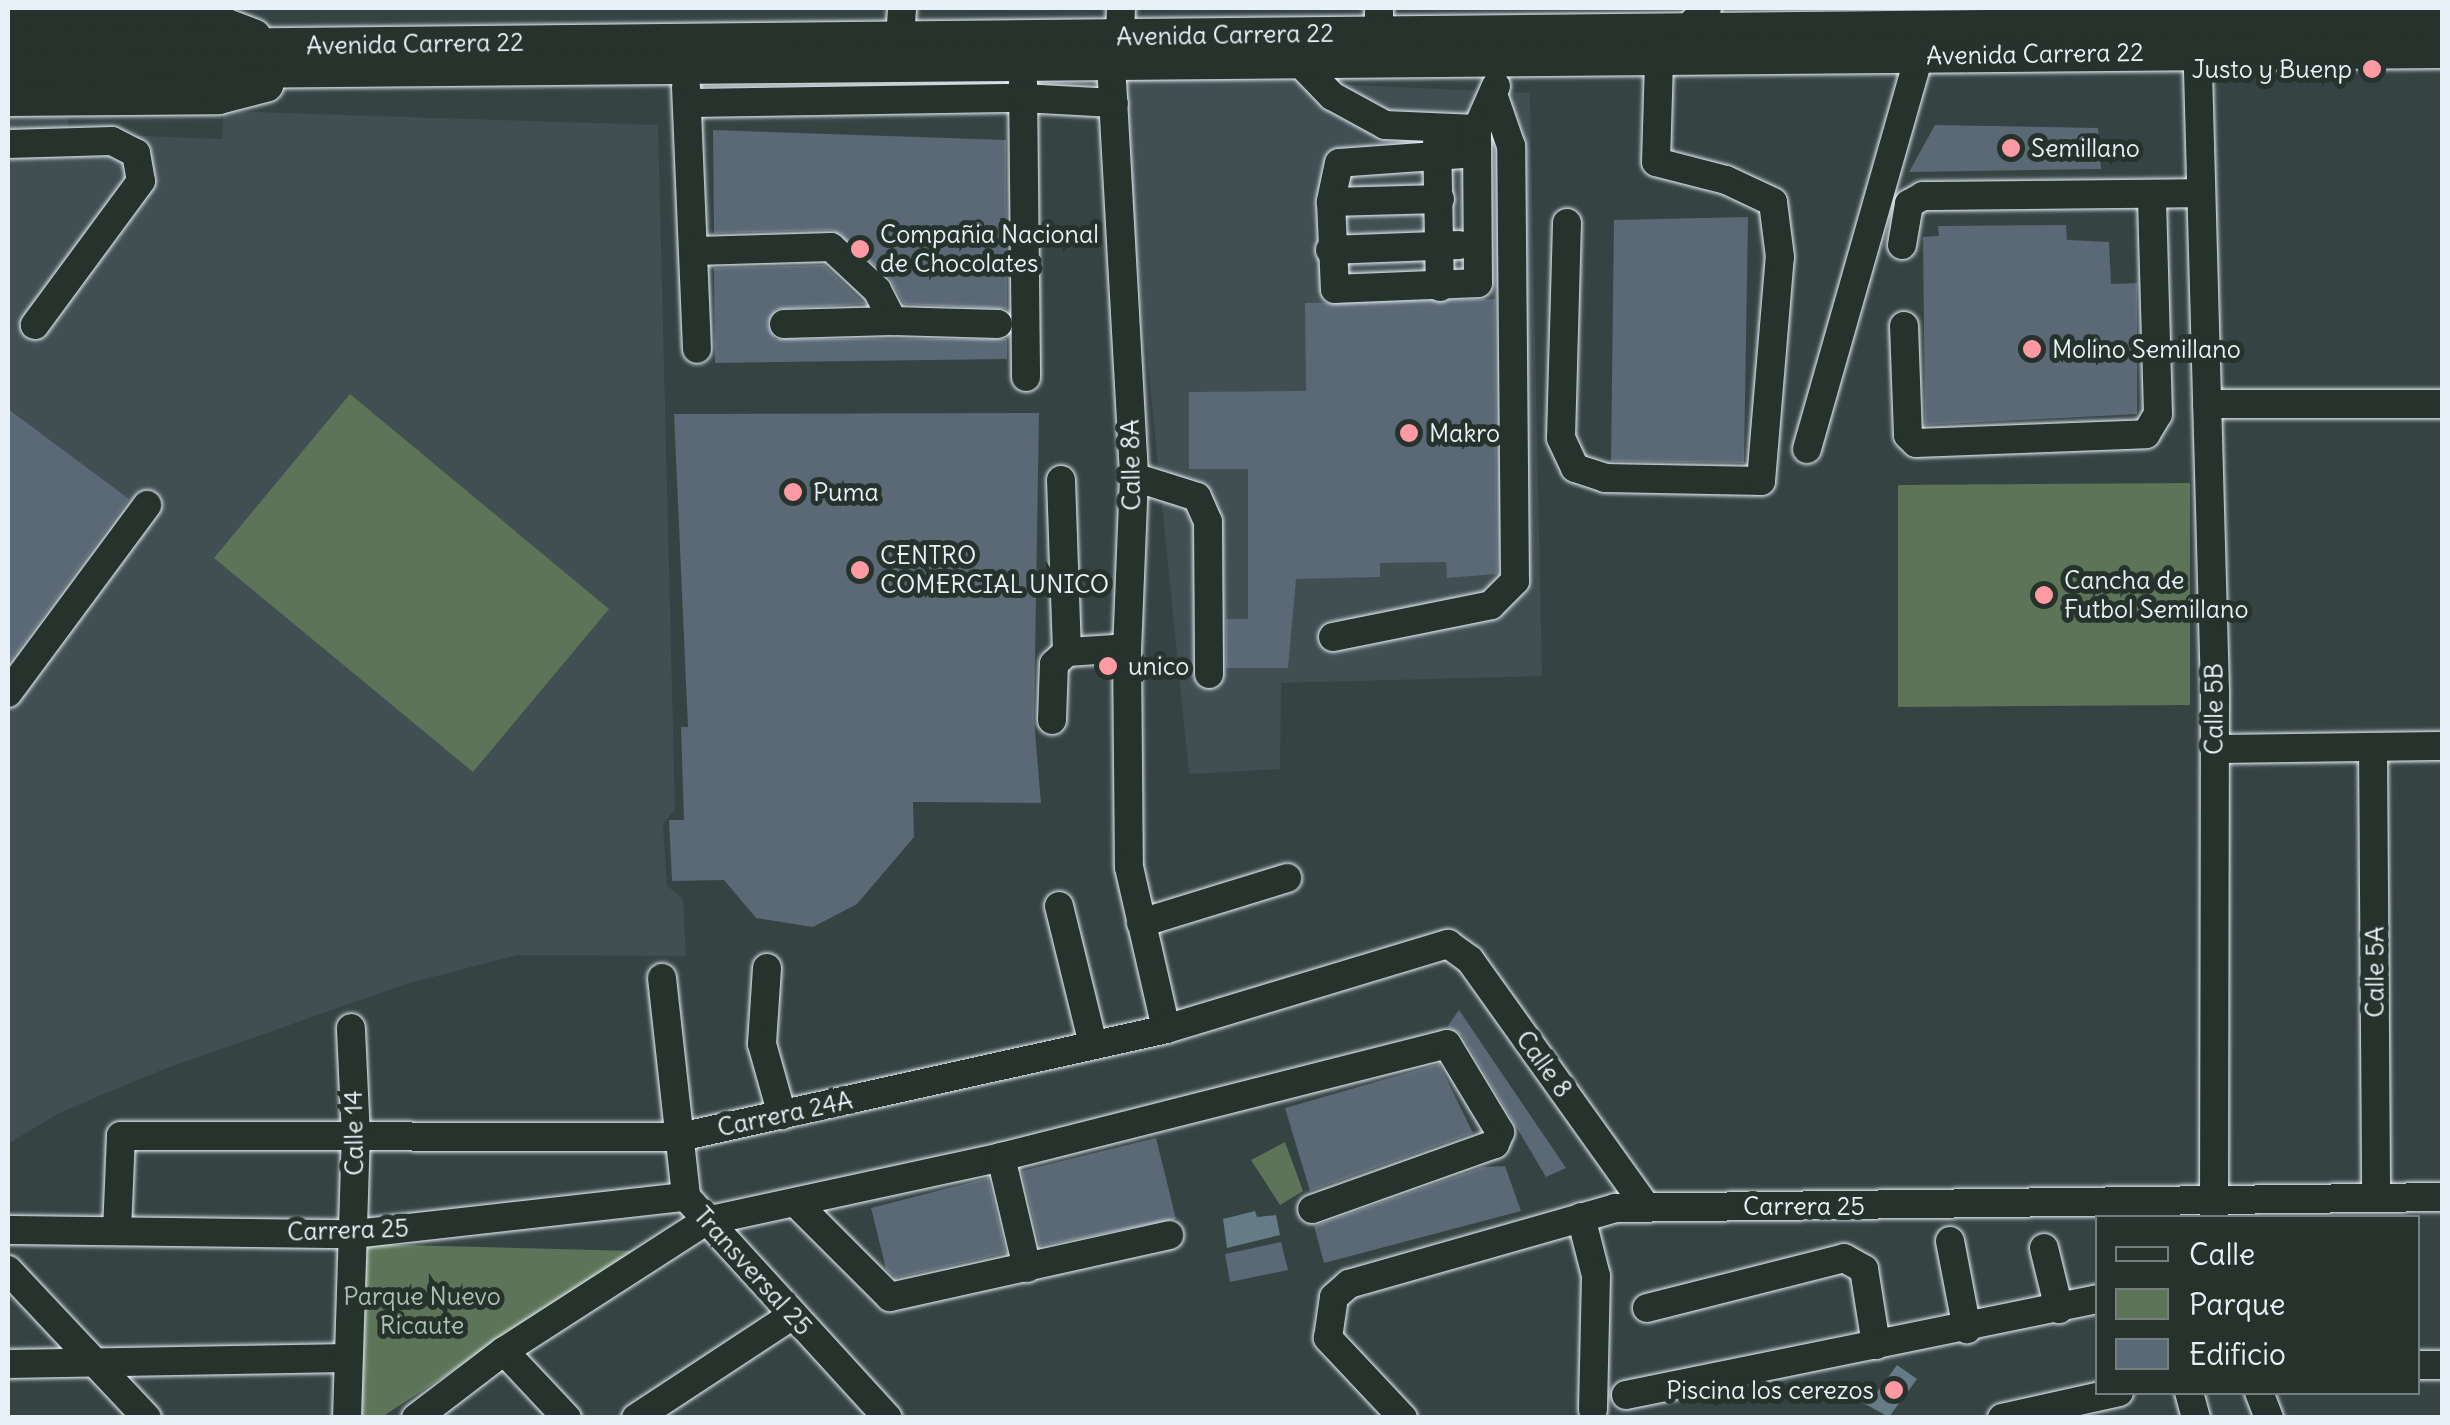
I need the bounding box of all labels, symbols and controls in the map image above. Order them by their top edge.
street label: Avenida Carrera 22 [1116,18,1334,52]
street label: Avenida Carrera 22 [306,27,524,61]
street label: Avenida Carrera 22 [1926,37,2144,71]
place label: Justo y Buenp [2192,54,2352,84]
marker: Justo y Buenp [2361,58,2383,80]
place label: Semillano [2031,133,2140,163]
marker: Semillano [2000,137,2022,159]
place label: Compañia Nacional de Chocolates [880,220,1099,279]
marker: Compañia Nacional de Chocolates [849,238,871,260]
place label: Molino Semillano [2052,334,2241,364]
marker: Molino Semillano [2021,338,2043,360]
place label: Makro [1429,418,1500,448]
street label: Calle 8A [1115,419,1147,511]
marker: Makro [1398,422,1420,444]
place label: Puma [813,477,879,507]
marker: Puma [782,481,804,503]
place label: CENTRO COMERCIAL UNICO [880,541,1109,600]
marker: CENTRO COMERCIAL UNICO [849,559,871,581]
place label: Cancha de Futbol Semillano [2064,566,2249,625]
marker: Cancha de Futbol Semillano [2033,584,2055,606]
place label: unico [1128,651,1189,681]
marker: unico [1097,655,1119,677]
street label: Calle 5B [2199,663,2229,755]
street label: Calle 5A [2360,926,2390,1018]
street label: Calle 8 [1510,1025,1578,1103]
street label: Carrera 24A [715,1085,855,1143]
street label: Calle 14 [338,1090,370,1176]
street label: Carrera 25 [1743,1191,1865,1221]
street label: Transversal 25 [687,1201,819,1341]
street label: Carrera 25 [287,1213,409,1247]
legend [2095,1215,2420,1395]
text: Calle [2189,1235,2255,1273]
park label: Parque Nuevo Ricaute [343,1282,501,1341]
text: Parque [2189,1285,2285,1323]
text: Edificio [2189,1335,2286,1373]
place label: Piscina los cerezos [1666,1375,1874,1405]
marker: Piscina los cerezos [1883,1379,1905,1401]

